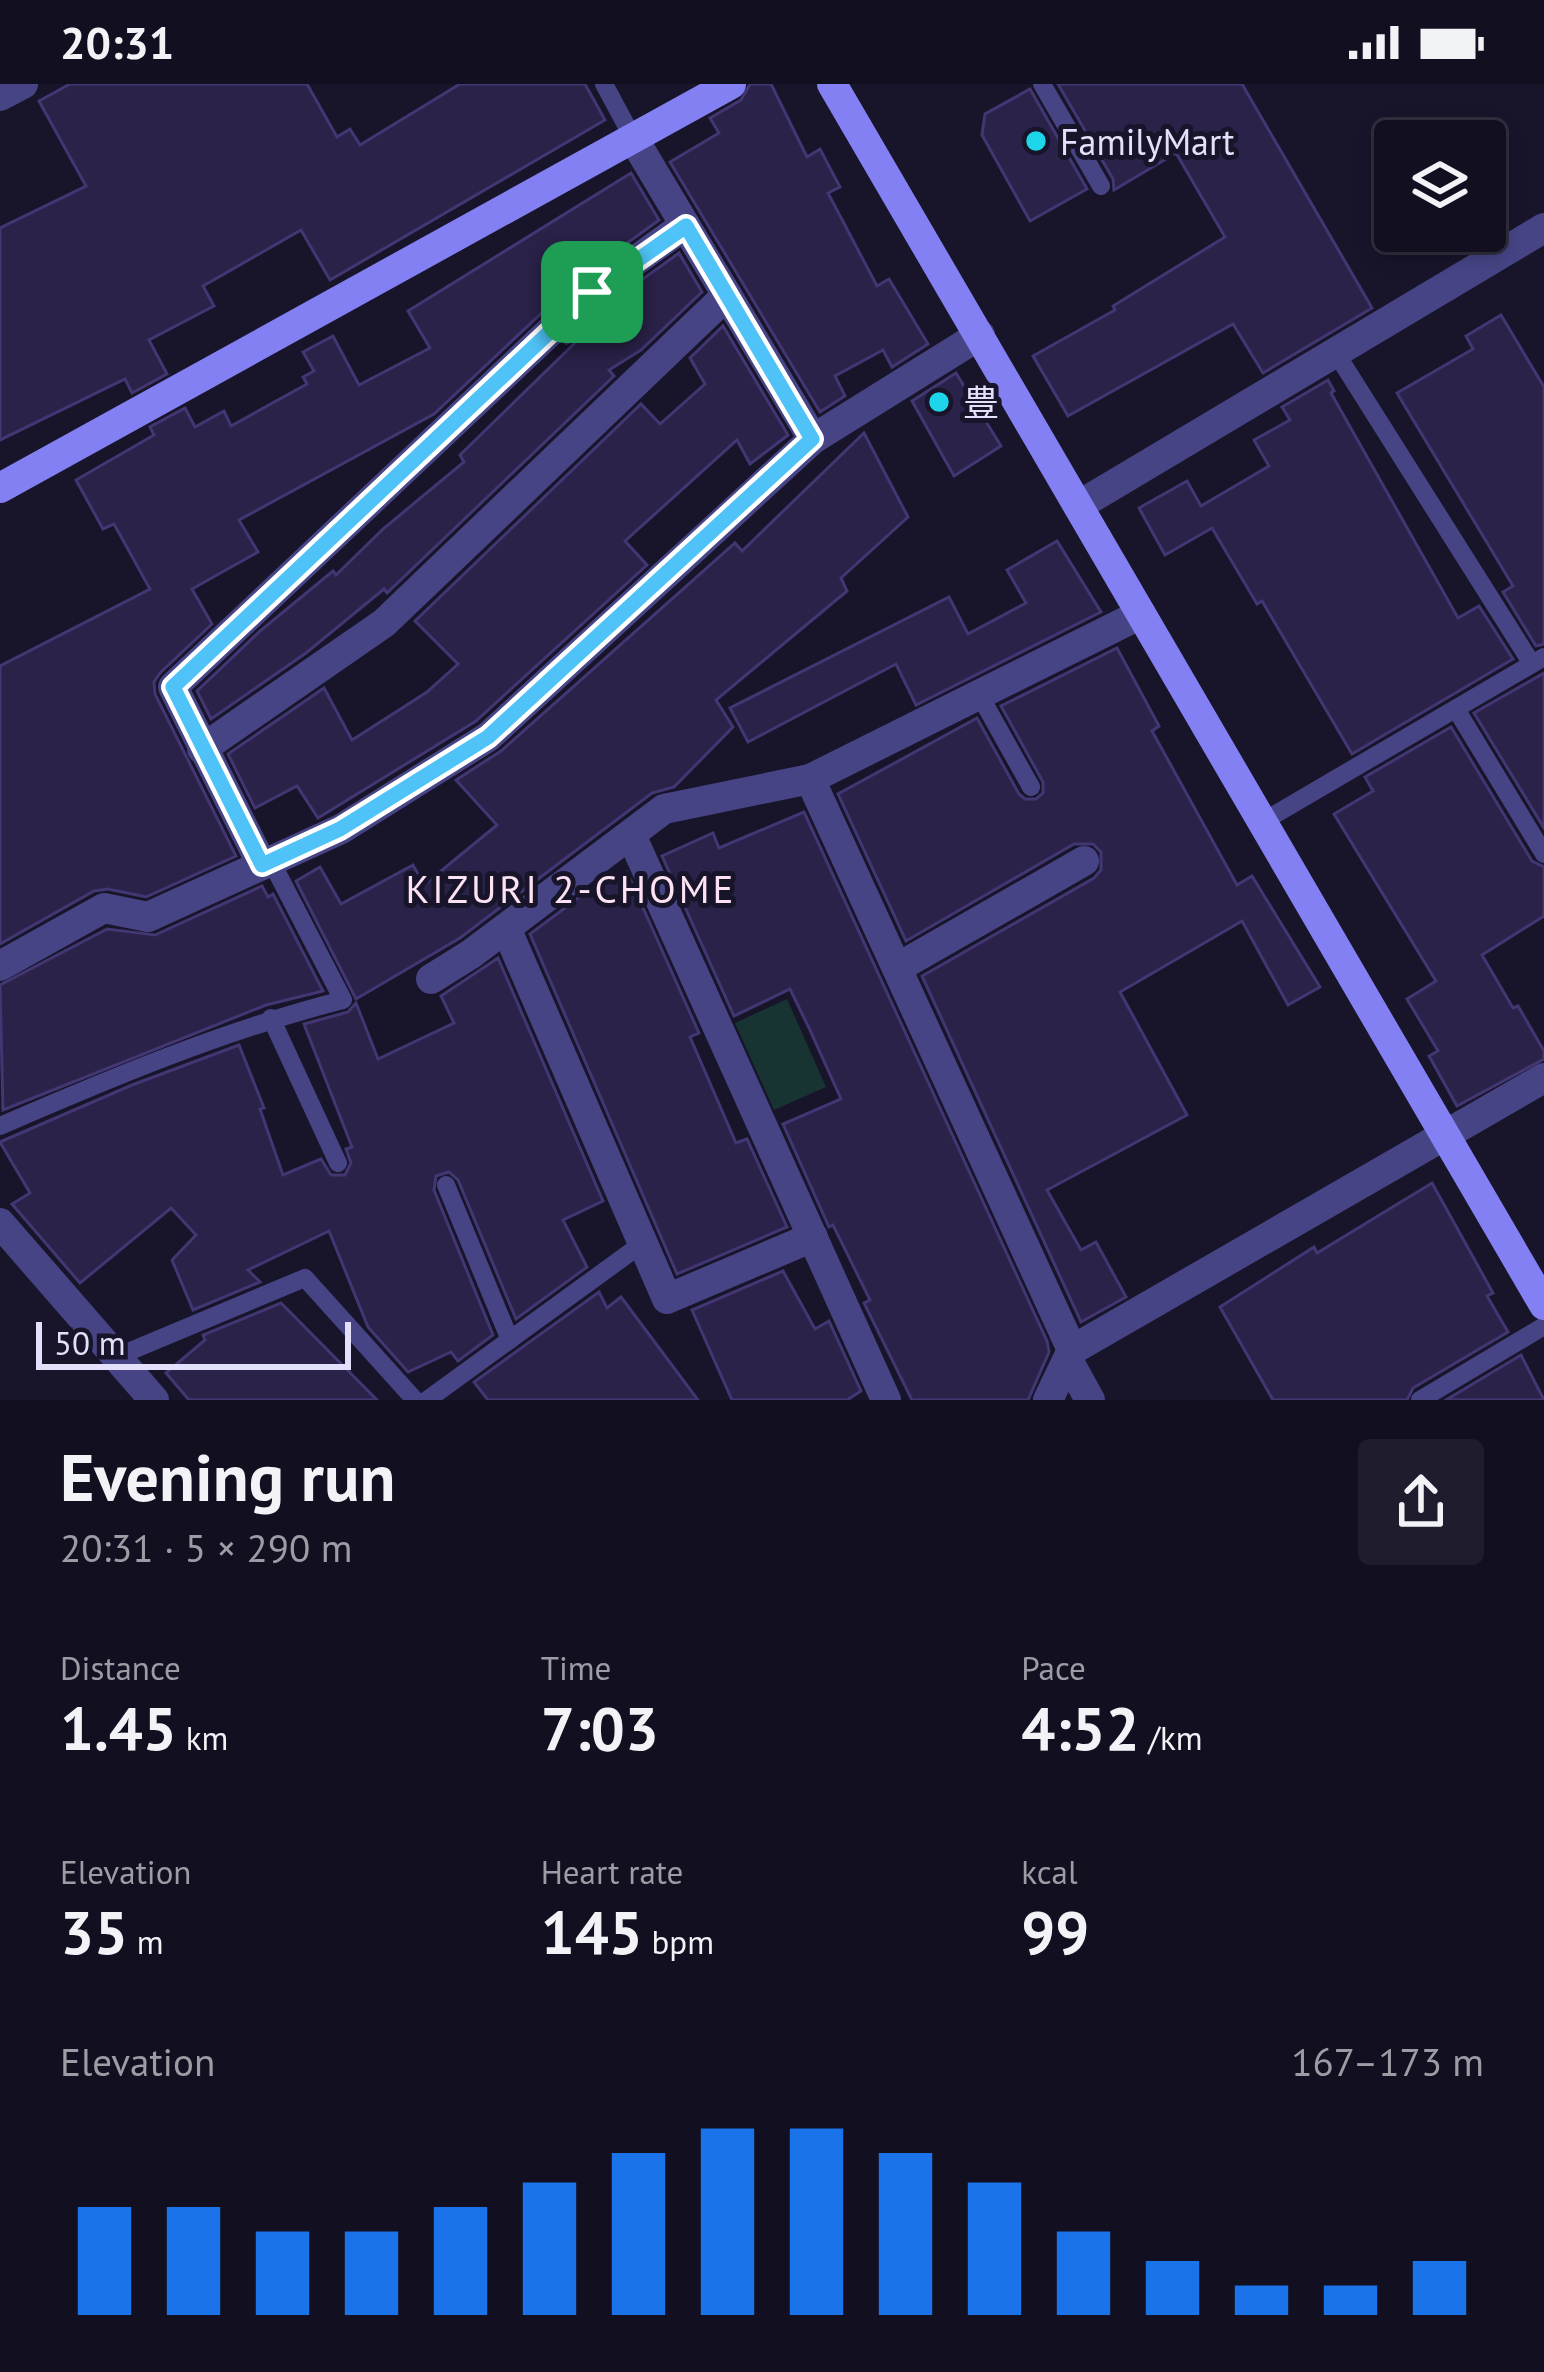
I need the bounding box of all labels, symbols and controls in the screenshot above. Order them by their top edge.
text: 20:31 [60,13,174,71]
place label: FamilyMart [1060,118,1235,165]
map controls [1374,120,1506,252]
button: layers [1374,120,1506,252]
marker: FamilyMart [1023,128,1049,154]
pin [541,241,643,343]
icon: arrive [559,259,625,325]
place label: 豊 [963,379,999,426]
marker: 豊 [926,389,952,415]
district label: KIZURI 2-CHOME [406,863,737,914]
scale bar [36,1316,351,1369]
text: 50 m [54,1321,126,1364]
text: Evening run [60,1434,395,1519]
button: share [1358,1439,1484,1565]
text: 20:31 · 5 × 290 m [60,1522,352,1573]
text: Distance [60,1646,181,1689]
text: Time [541,1646,611,1689]
text: Pace [1021,1646,1086,1689]
text: 1.45 [60,1689,177,1767]
text: 7:03 [541,1689,659,1767]
text: 4:52 [1021,1689,1140,1767]
text: km [177,1716,228,1759]
text: /km [1140,1716,1203,1759]
text: Elevation [60,1850,191,1893]
text: Heart rate [541,1850,683,1893]
text: kcal [1021,1850,1078,1893]
text: 35 [60,1893,128,1971]
text: 145 [541,1893,643,1971]
text: 99 [1021,1893,1089,1971]
text: m [128,1920,164,1963]
text: bpm [643,1920,714,1963]
text: Elevation [60,2036,215,2087]
text: 167–173 m [1291,2036,1484,2087]

